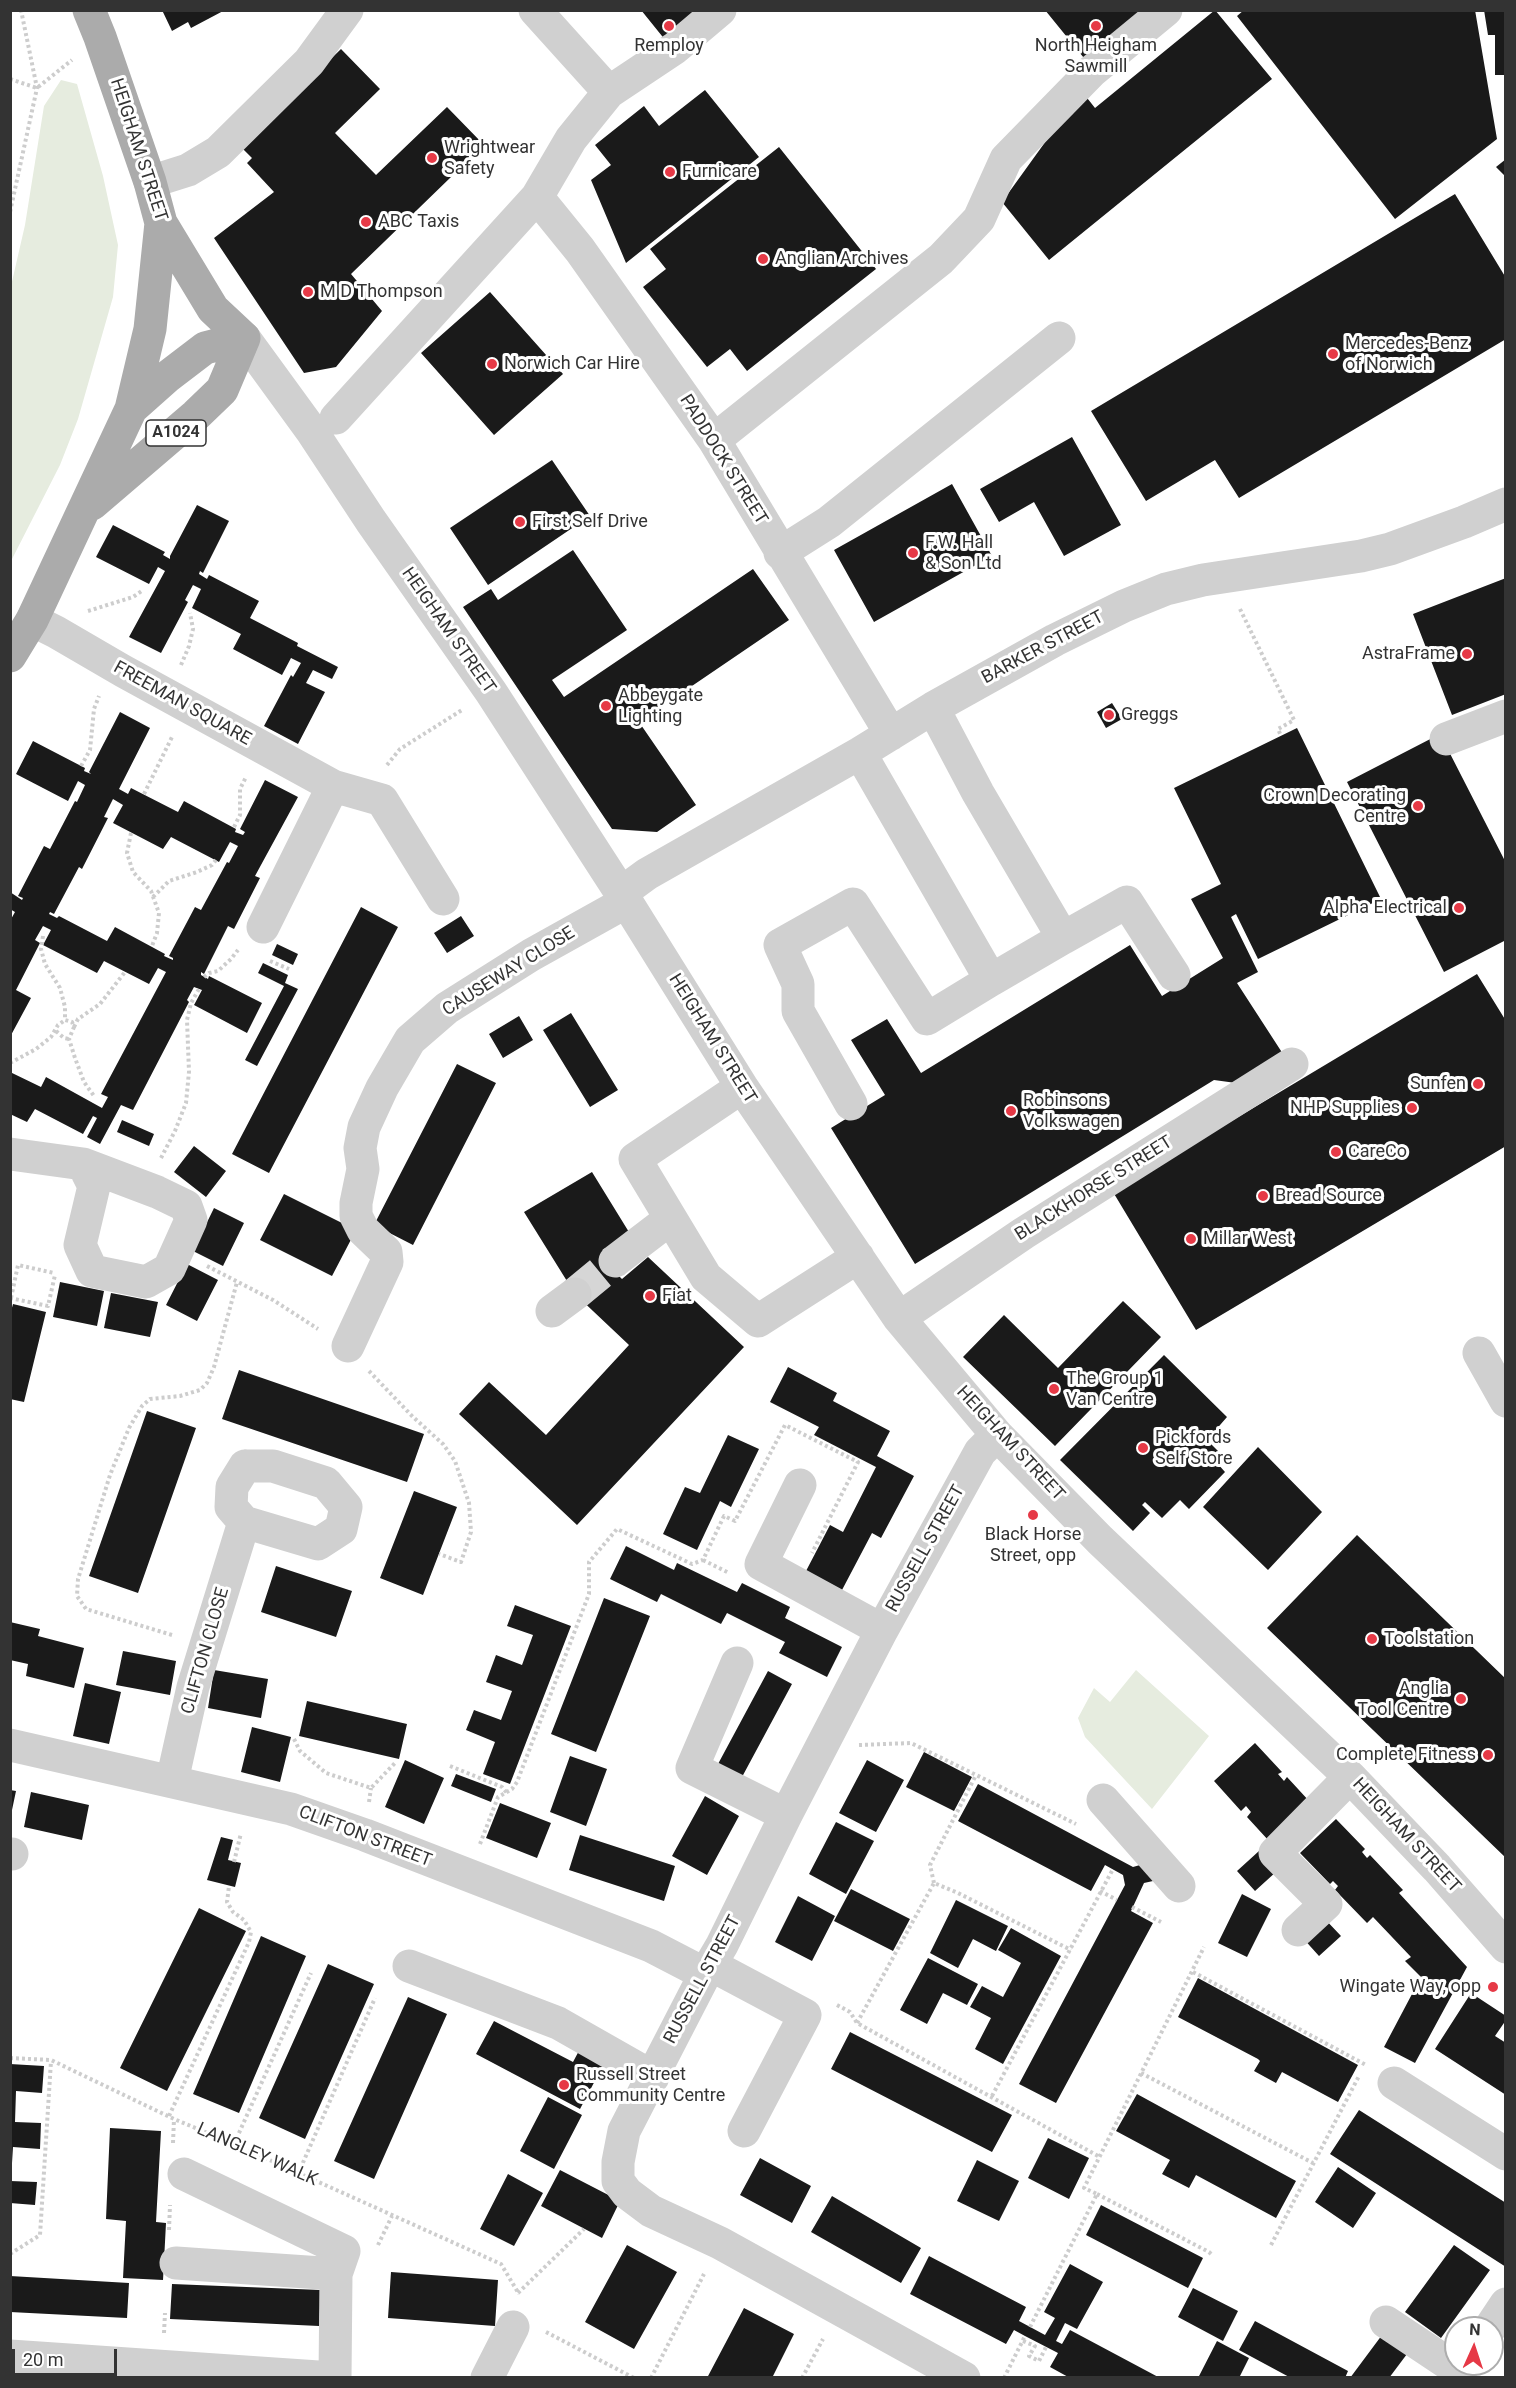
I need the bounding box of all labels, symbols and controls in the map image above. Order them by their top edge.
marker: Remploy [662,19,676,33]
marker: North Heigham Sawmill [1089,19,1103,33]
place label: Remploy [634,35,704,57]
place label: North Heigham Sawmill [1035,35,1157,78]
street label: HEIGHAM STREET [105,76,171,224]
place label: Wrightwear Safety [444,137,535,180]
marker: Wrightwear Safety [425,151,439,165]
place label: Furnicare [682,161,757,183]
marker: Furnicare [663,165,677,179]
place label: ABC Taxis [378,211,459,233]
marker: ABC Taxis [359,215,373,229]
place label: Anglian Archives [775,248,909,270]
marker: Anglian Archives [756,252,770,266]
place label: M D Thompson [320,281,443,303]
marker: M D Thompson [301,285,315,299]
place label: Mercedes-Benz of Norwich [1345,333,1469,376]
marker: Mercedes-Benz of Norwich [1326,347,1340,361]
place label: Norwich Car Hire [504,353,640,375]
marker: Norwich Car Hire [485,357,499,371]
street label: PADDOCK STREET [674,391,772,529]
road number: A1024 [146,420,206,446]
place label: First Self Drive [532,511,648,533]
marker: First Self Drive [513,515,527,529]
place label: F.W. Hall & Son Ltd [925,532,1002,574]
marker: F.W. Hall & Son Ltd [906,546,920,560]
street label: HEIGHAM STREET [396,564,500,698]
street label: BARKER STREET [978,607,1108,689]
place label: AstraFrame [1362,643,1455,665]
marker: AstraFrame [1460,647,1474,661]
street label: FREEMAN SQUARE [109,657,255,751]
place label: Abbeygate Lighting [618,685,703,728]
marker: Abbeygate Lighting [599,699,613,713]
place label: Greggs [1121,704,1178,726]
marker: Greggs [1102,708,1116,722]
place label: Crown Decorating Centre [1263,785,1406,828]
marker: Crown Decorating Centre [1411,799,1425,813]
place label: Alpha Electrical [1323,897,1447,919]
marker: Alpha Electrical [1452,901,1466,915]
street label: CAUSEWAY CLOSE [439,923,579,1021]
street label: HEIGHAM STREET [663,970,761,1108]
place label: Sunfen [1410,1073,1466,1095]
marker: Sunfen [1471,1077,1485,1091]
place label: Robinsons Volkswagen [1023,1090,1120,1132]
place label: NHP Supplies [1290,1097,1400,1119]
marker: NHP Supplies [1405,1101,1419,1115]
marker: Robinsons Volkswagen [1004,1104,1018,1118]
street label: BLACKHORSE STREET [1011,1132,1177,1246]
place label: CareCo [1348,1141,1407,1163]
marker: CareCo [1329,1145,1343,1159]
place label: Bread Source [1275,1185,1382,1207]
marker: Bread Source [1256,1189,1270,1203]
place label: Millar West [1203,1228,1293,1250]
marker: Millar West [1184,1232,1198,1246]
place label: Fiat [662,1285,692,1307]
marker: Fiat [643,1289,657,1303]
place label: The Group 1 Van Centre [1066,1368,1164,1410]
street label: HEIGHAM STREET [951,1382,1069,1506]
marker: The Group 1 Van Centre [1047,1382,1061,1396]
place label: Pickfords Self Store [1155,1427,1232,1470]
marker: Pickfords Self Store [1136,1441,1150,1455]
street label: RUSSELL STREET [882,1482,970,1616]
marker: Black Horse Street, opp [1026,1508,1040,1522]
place label: Black Horse Street, opp [985,1524,1081,1567]
street label: CLIFTON CLOSE [178,1585,234,1717]
place label: Toolstation [1384,1628,1474,1650]
marker: Toolstation [1365,1632,1379,1646]
place label: Anglia Tool Centre [1357,1678,1449,1720]
marker: Anglia Tool Centre [1454,1692,1468,1706]
place label: Complete Fitness [1336,1744,1476,1766]
marker: Complete Fitness [1481,1748,1495,1762]
street label: HEIGHAM STREET [1347,1774,1465,1898]
street label: CLIFTON STREET [296,1802,434,1872]
street label: RUSSELL STREET [660,1912,746,2048]
place label: Wingate Way, opp [1340,1976,1481,1998]
marker: Wingate Way, opp [1486,1980,1500,1994]
place label: Russell Street Community Centre [576,2064,725,2106]
marker: Russell Street Community Centre [557,2078,571,2092]
street label: LANGLEY WALK [193,2119,321,2191]
north arrow [1444,2316,1504,2376]
text: N [1469,2320,1481,2339]
scale bar [15,2337,120,2375]
text: 20 m [23,2349,63,2370]

